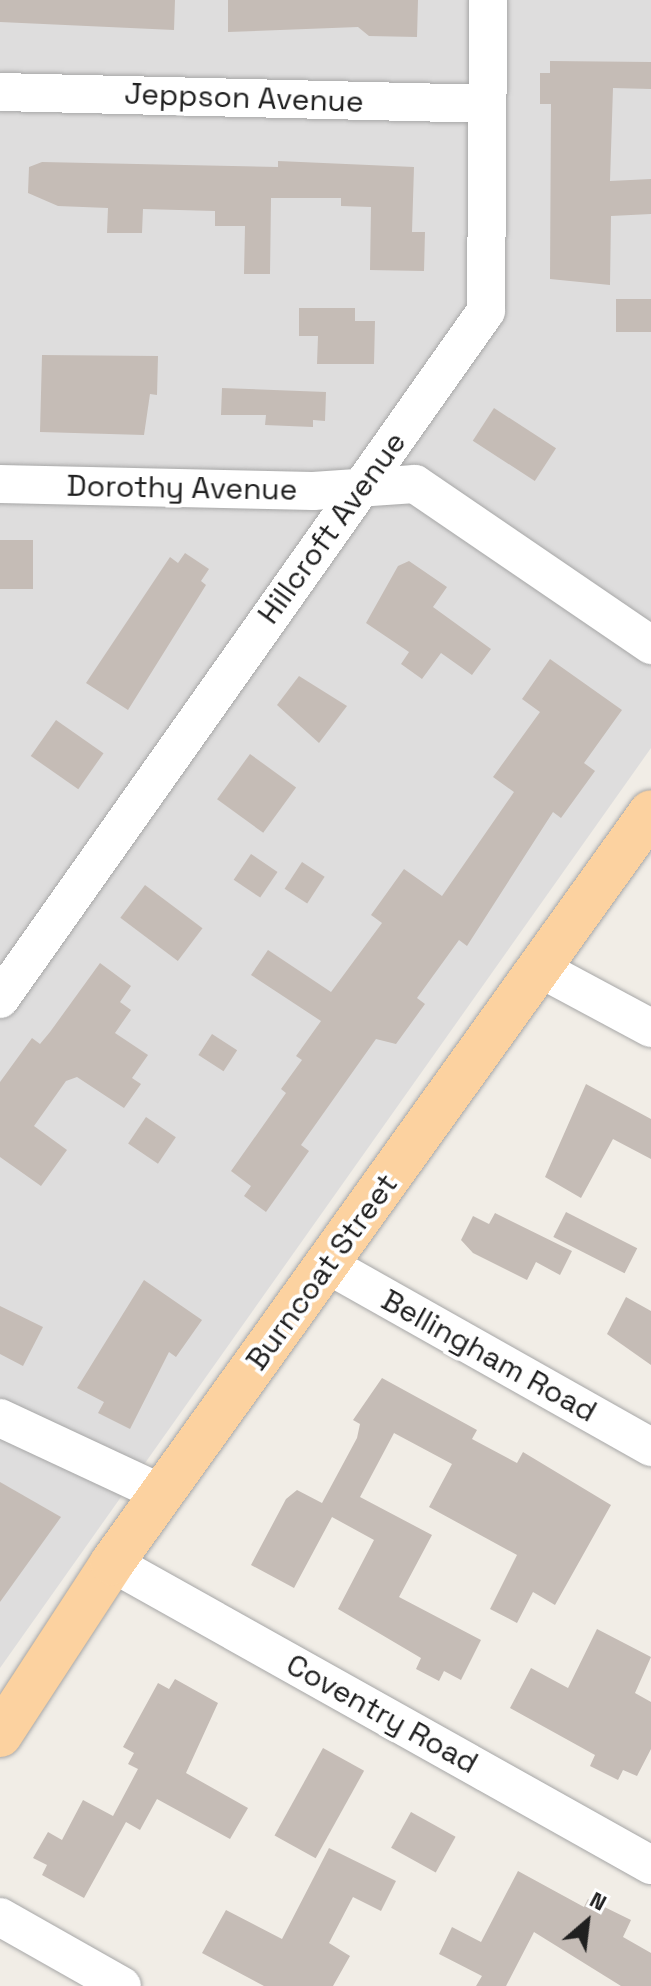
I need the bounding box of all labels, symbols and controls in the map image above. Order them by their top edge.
street label: Jeppson Avenue [124,76,364,120]
street label: Hillcroft Avenue [250,425,414,631]
street label: Dorothy Avenue [66,468,298,508]
street label: Burncoat Street [239,1167,405,1377]
street label: Bellingham Road [375,1282,603,1430]
street label: Coventry Road [280,1647,484,1781]
north arrow [547,1882,627,1962]
text: N [585,1885,611,1917]

